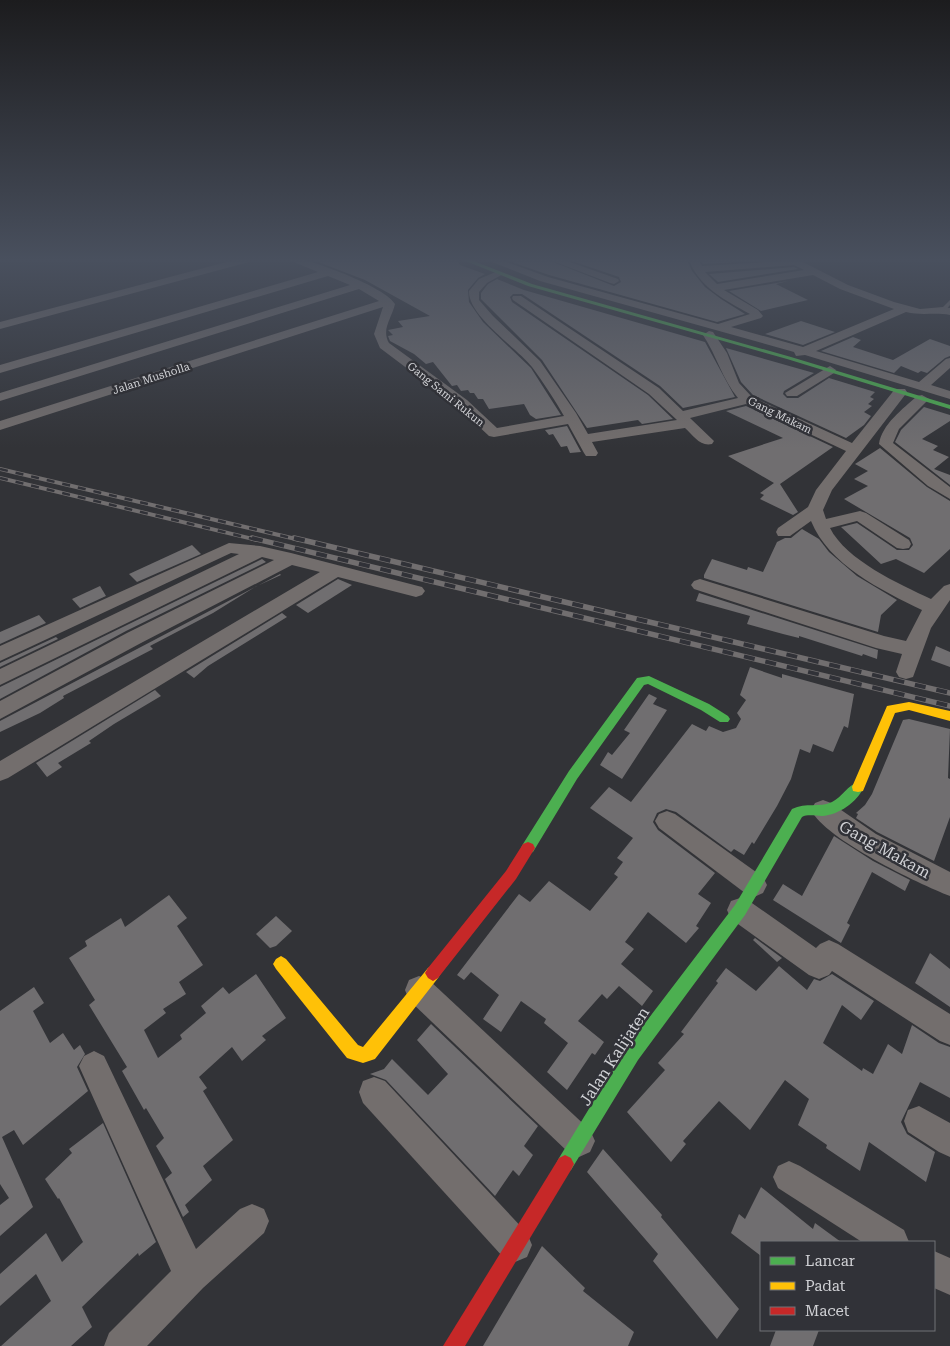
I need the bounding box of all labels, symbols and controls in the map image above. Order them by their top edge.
street label: Gang Sami Rukun [405,359,487,429]
street label: Jalan Musholla [111,360,191,397]
street label: Gang Makam [746,394,814,437]
street label: Gang Makam [836,817,934,883]
street label: Jalan Kalijaten [576,1003,653,1109]
legend [760,1241,935,1331]
text: Lancar [805,1252,855,1270]
text: Padat [805,1277,846,1295]
text: Macet [805,1302,850,1320]

